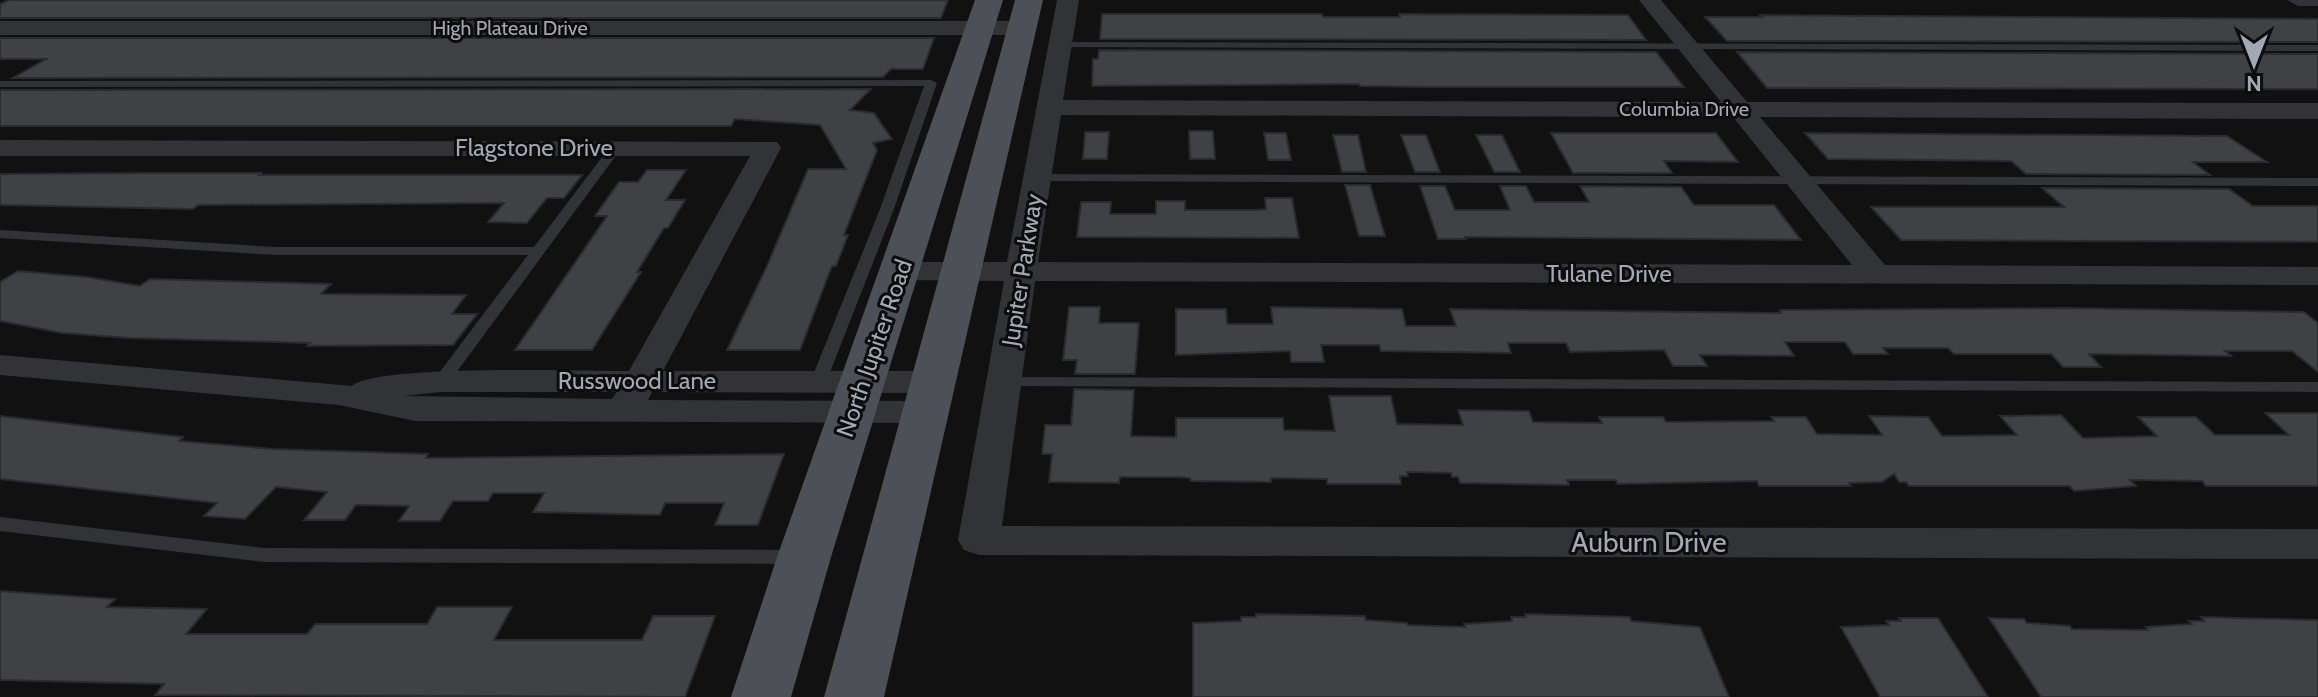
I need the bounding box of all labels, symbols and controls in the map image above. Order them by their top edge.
street label: High Plateau Drive [432,16,588,40]
north arrow [2214,24,2294,104]
text: N [2246,70,2262,97]
street label: Columbia Drive [1619,97,1749,121]
street label: Flagstone Drive [455,133,613,162]
street label: Jupiter Parkway [995,192,1048,349]
street label: North Jupiter Road [830,255,918,441]
street label: Tulane Drive [1546,259,1672,288]
street label: Russwood Lane [558,366,716,395]
street label: Auburn Drive [1571,525,1727,559]

